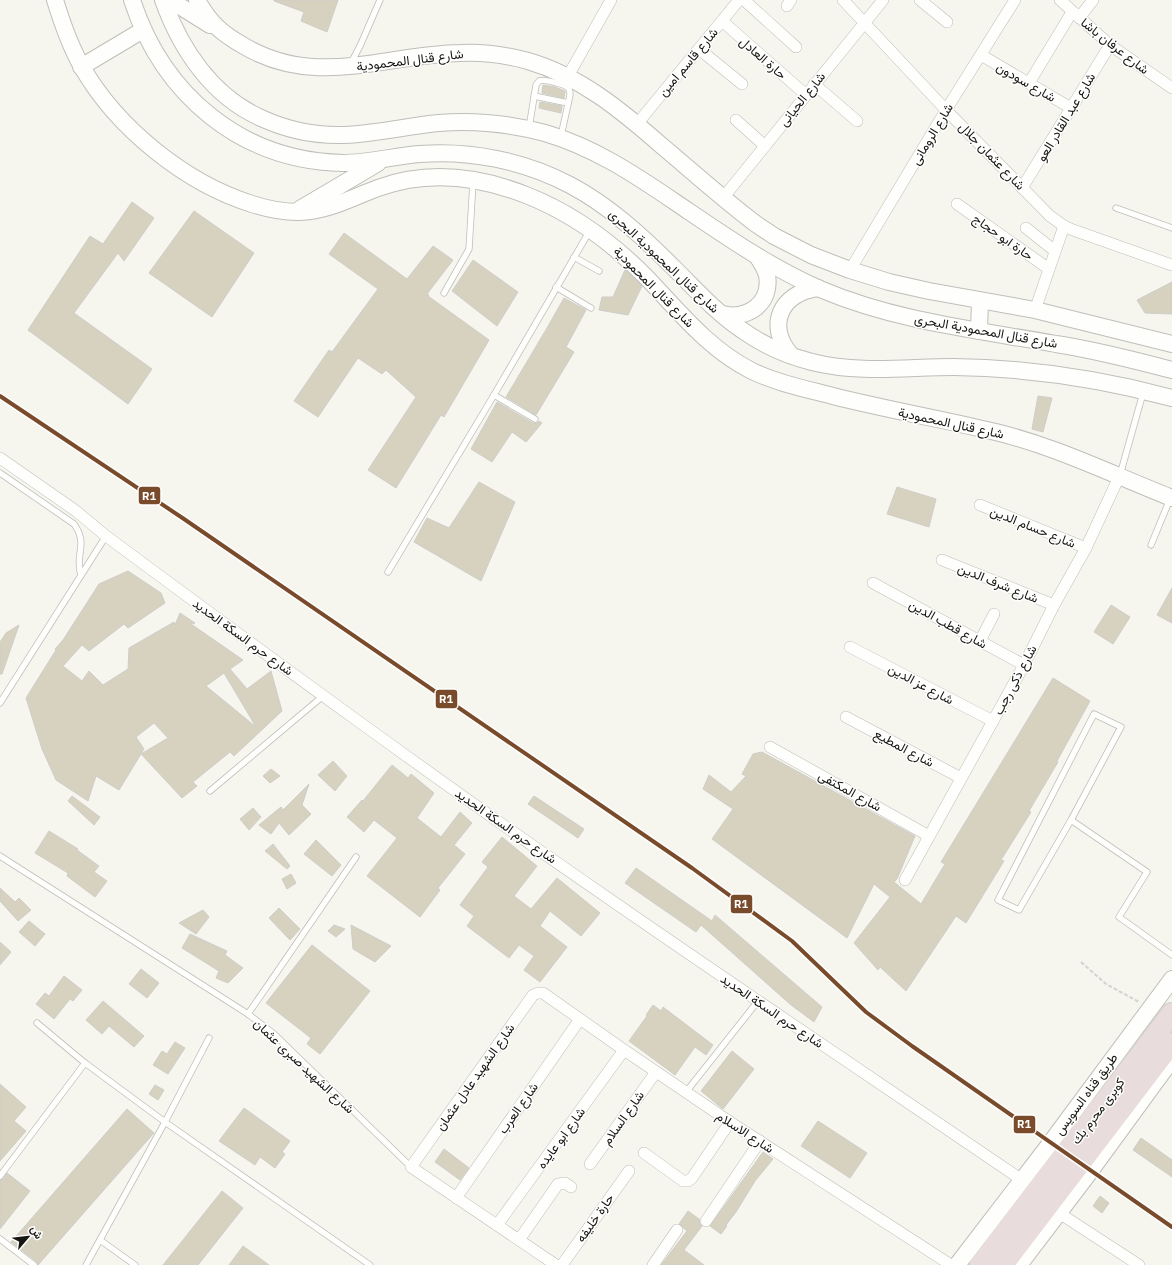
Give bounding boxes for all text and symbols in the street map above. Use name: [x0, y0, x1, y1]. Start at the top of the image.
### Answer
street label: شارع عرفان باشا: [1077, 14, 1153, 79]
street label: شارع قاسم امين: [654, 24, 722, 101]
street label: حارة العادل: [736, 33, 790, 83]
street label: شارع قنال المحمودية: [356, 45, 465, 76]
street label: شارع سودون: [993, 58, 1059, 107]
street label: شارع الحيانى: [775, 68, 830, 130]
street label: شارع عبد القادر العو: [1033, 69, 1100, 165]
street label: شارع الرومانى: [907, 100, 958, 168]
street label: شارع عثمان جلال: [955, 118, 1029, 194]
street label: شارع قنال المحمودية البحرى: [606, 206, 722, 316]
street label: حارة ابو حجاج: [969, 210, 1037, 265]
street label: شارع قنال المحمودية: [610, 243, 698, 331]
street label: شارع قنال المحمودية البحرى: [913, 310, 1059, 353]
street label: شارع قنال المحمودية: [896, 403, 1005, 443]
line badge: R1: [138, 486, 161, 505]
text: R1: [142, 489, 156, 503]
street label: شارع حسام الدين: [987, 502, 1078, 553]
street label: شارع شرف الدين: [955, 559, 1041, 608]
street label: شارع حرم السكة الحديد: [189, 595, 297, 680]
street label: شارع قطب الدين: [906, 596, 990, 653]
street label: شارع ذكى رجب: [989, 642, 1041, 718]
street label: شارع عز الدين: [885, 660, 957, 709]
line badge: R1: [435, 689, 458, 709]
text: R1: [439, 692, 453, 706]
street label: شارع المطيع: [871, 725, 937, 772]
street label: شارع المكتفى: [815, 767, 885, 816]
street label: شارع حرم السكة الحديد: [451, 785, 560, 868]
line badge: R1: [730, 894, 753, 914]
text: R1: [734, 897, 748, 911]
street label: شارع حرم السكة الحديد: [717, 970, 827, 1053]
street label: شارع الشهيد صبرى عثمان: [249, 1015, 358, 1118]
street label: شارع الشهيد عادل عثمان: [432, 1020, 519, 1134]
street label: طريق قناه السويس: [1051, 1050, 1121, 1138]
street label: كوبرى محرم بك: [1067, 1074, 1129, 1148]
street label: شارع العرب: [494, 1079, 543, 1138]
street label: شارع السلام: [598, 1088, 649, 1149]
street label: شارع ابو عايده: [533, 1104, 590, 1173]
street label: شارع الاسلام: [712, 1107, 777, 1158]
line badge: R1: [1013, 1115, 1036, 1134]
text: R1: [1017, 1117, 1031, 1131]
street label: حارة خليفه: [572, 1190, 618, 1246]
north arrow: [8, 1217, 48, 1257]
text: ش: [28, 1223, 46, 1241]

